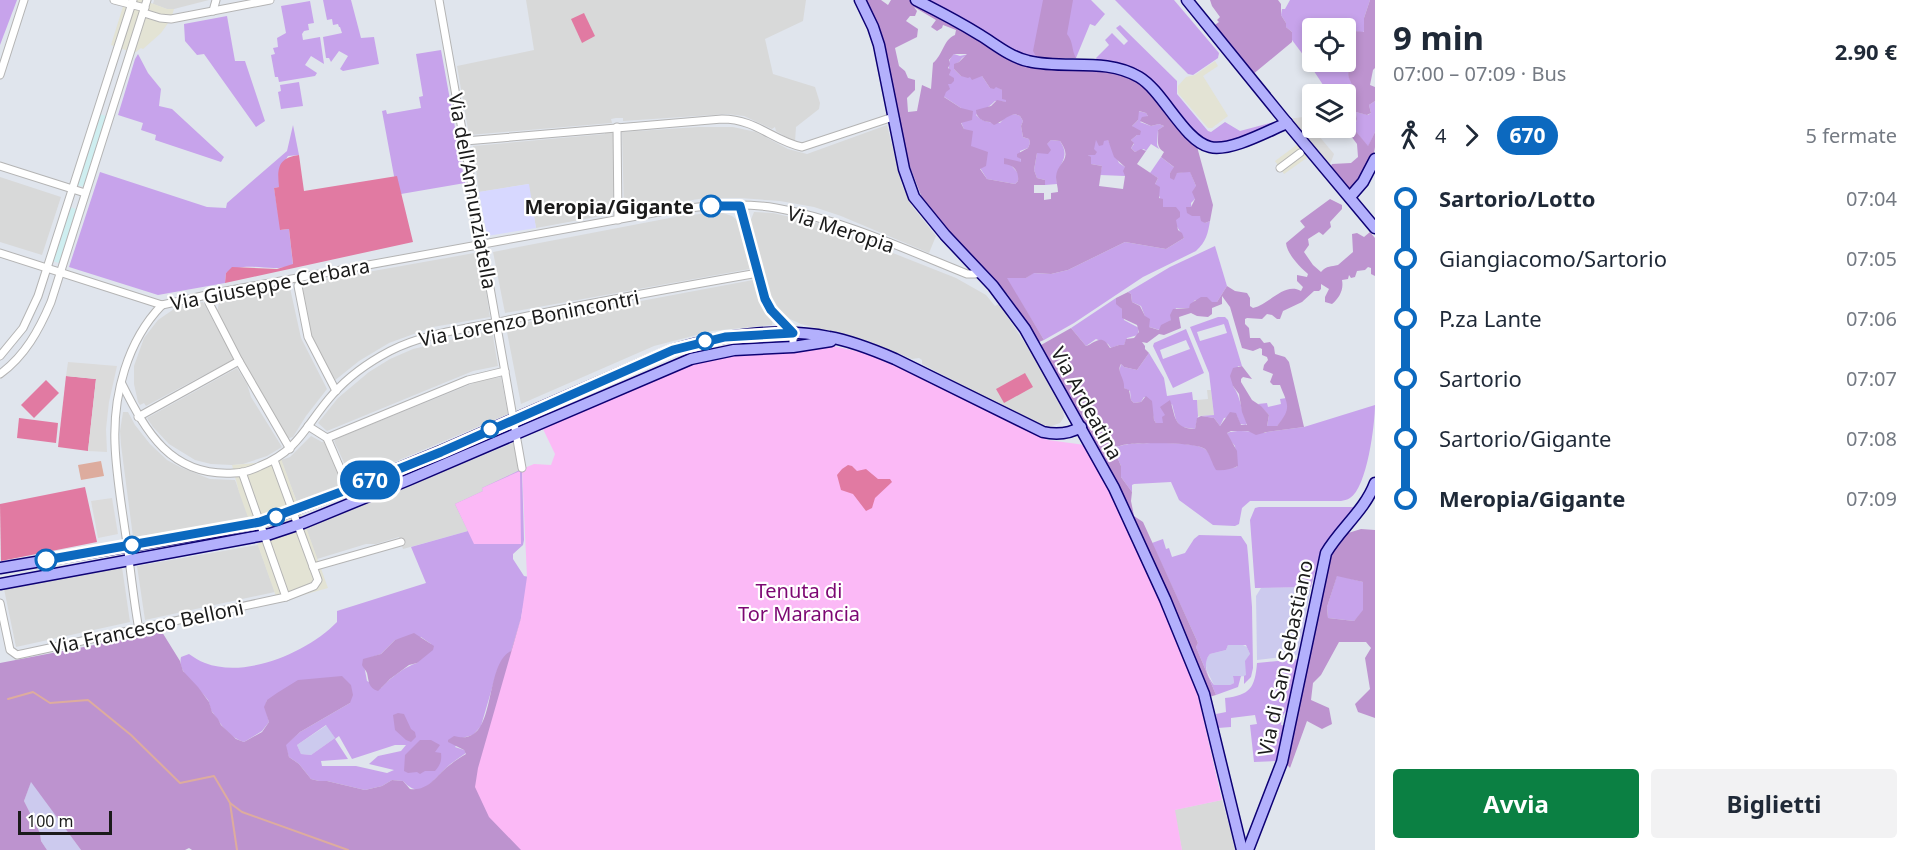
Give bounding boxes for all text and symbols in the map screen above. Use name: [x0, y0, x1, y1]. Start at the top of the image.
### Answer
text: 9 min: [1393, 15, 1484, 60]
map controls: [1302, 18, 1356, 138]
button: locate: [1302, 18, 1356, 72]
text: 2.90 €: [1835, 36, 1897, 66]
text: 07:00 – 07:09 · Bus: [1393, 60, 1566, 87]
button: layers: [1302, 84, 1356, 138]
street label: Via dell'Annunziatella: [442, 91, 504, 291]
icon: walk: [1393, 119, 1426, 152]
icon: forward: [1455, 119, 1488, 152]
text: 670: [1509, 121, 1546, 149]
text: 4: [1435, 122, 1446, 149]
text: 5 fermate: [1806, 122, 1897, 149]
text: Sartorio/Lotto: [1439, 183, 1596, 213]
text: 07:04: [1846, 185, 1897, 212]
place label: Meropia/Gigante: [525, 193, 694, 220]
marker: Meropia/Gigante: [700, 195, 722, 217]
street label: Via Meropia: [784, 199, 898, 259]
text: Giangiacomo/Sartorio: [1439, 243, 1667, 273]
text: 07:05: [1846, 245, 1897, 272]
street label: Via Giuseppe Cerbara: [168, 251, 372, 317]
street label: Via Lorenzo Bonincontri: [416, 283, 642, 353]
text: P.za Lante: [1439, 303, 1542, 333]
text: 07:06: [1846, 305, 1897, 332]
unlabelled marker: [696, 332, 714, 350]
street label: Via Ardeatina: [1045, 342, 1129, 464]
text: Sartorio: [1439, 363, 1522, 393]
text: 07:07: [1846, 365, 1897, 392]
unlabelled marker: [481, 420, 499, 438]
text: Sartorio/Gigante: [1439, 423, 1612, 453]
text: 07:08: [1846, 425, 1897, 452]
line badge: 670: [336, 460, 404, 500]
text: 670: [352, 466, 388, 494]
text: Meropia/Gigante: [1439, 483, 1625, 513]
text: 07:09: [1846, 485, 1897, 512]
unlabelled marker: [267, 508, 285, 526]
unlabelled marker: [123, 536, 141, 554]
unlabelled marker: [35, 549, 57, 571]
street label: Via di San Sebastiano: [1251, 558, 1319, 758]
park label: Tenuta di Tor Marancia: [738, 577, 860, 627]
street label: Via Francesco Belloni: [48, 593, 246, 661]
button: Avvia: [1393, 769, 1639, 838]
button: Biglietti: [1651, 769, 1897, 838]
scale bar: [18, 808, 112, 836]
text: 100 m: [27, 810, 74, 832]

